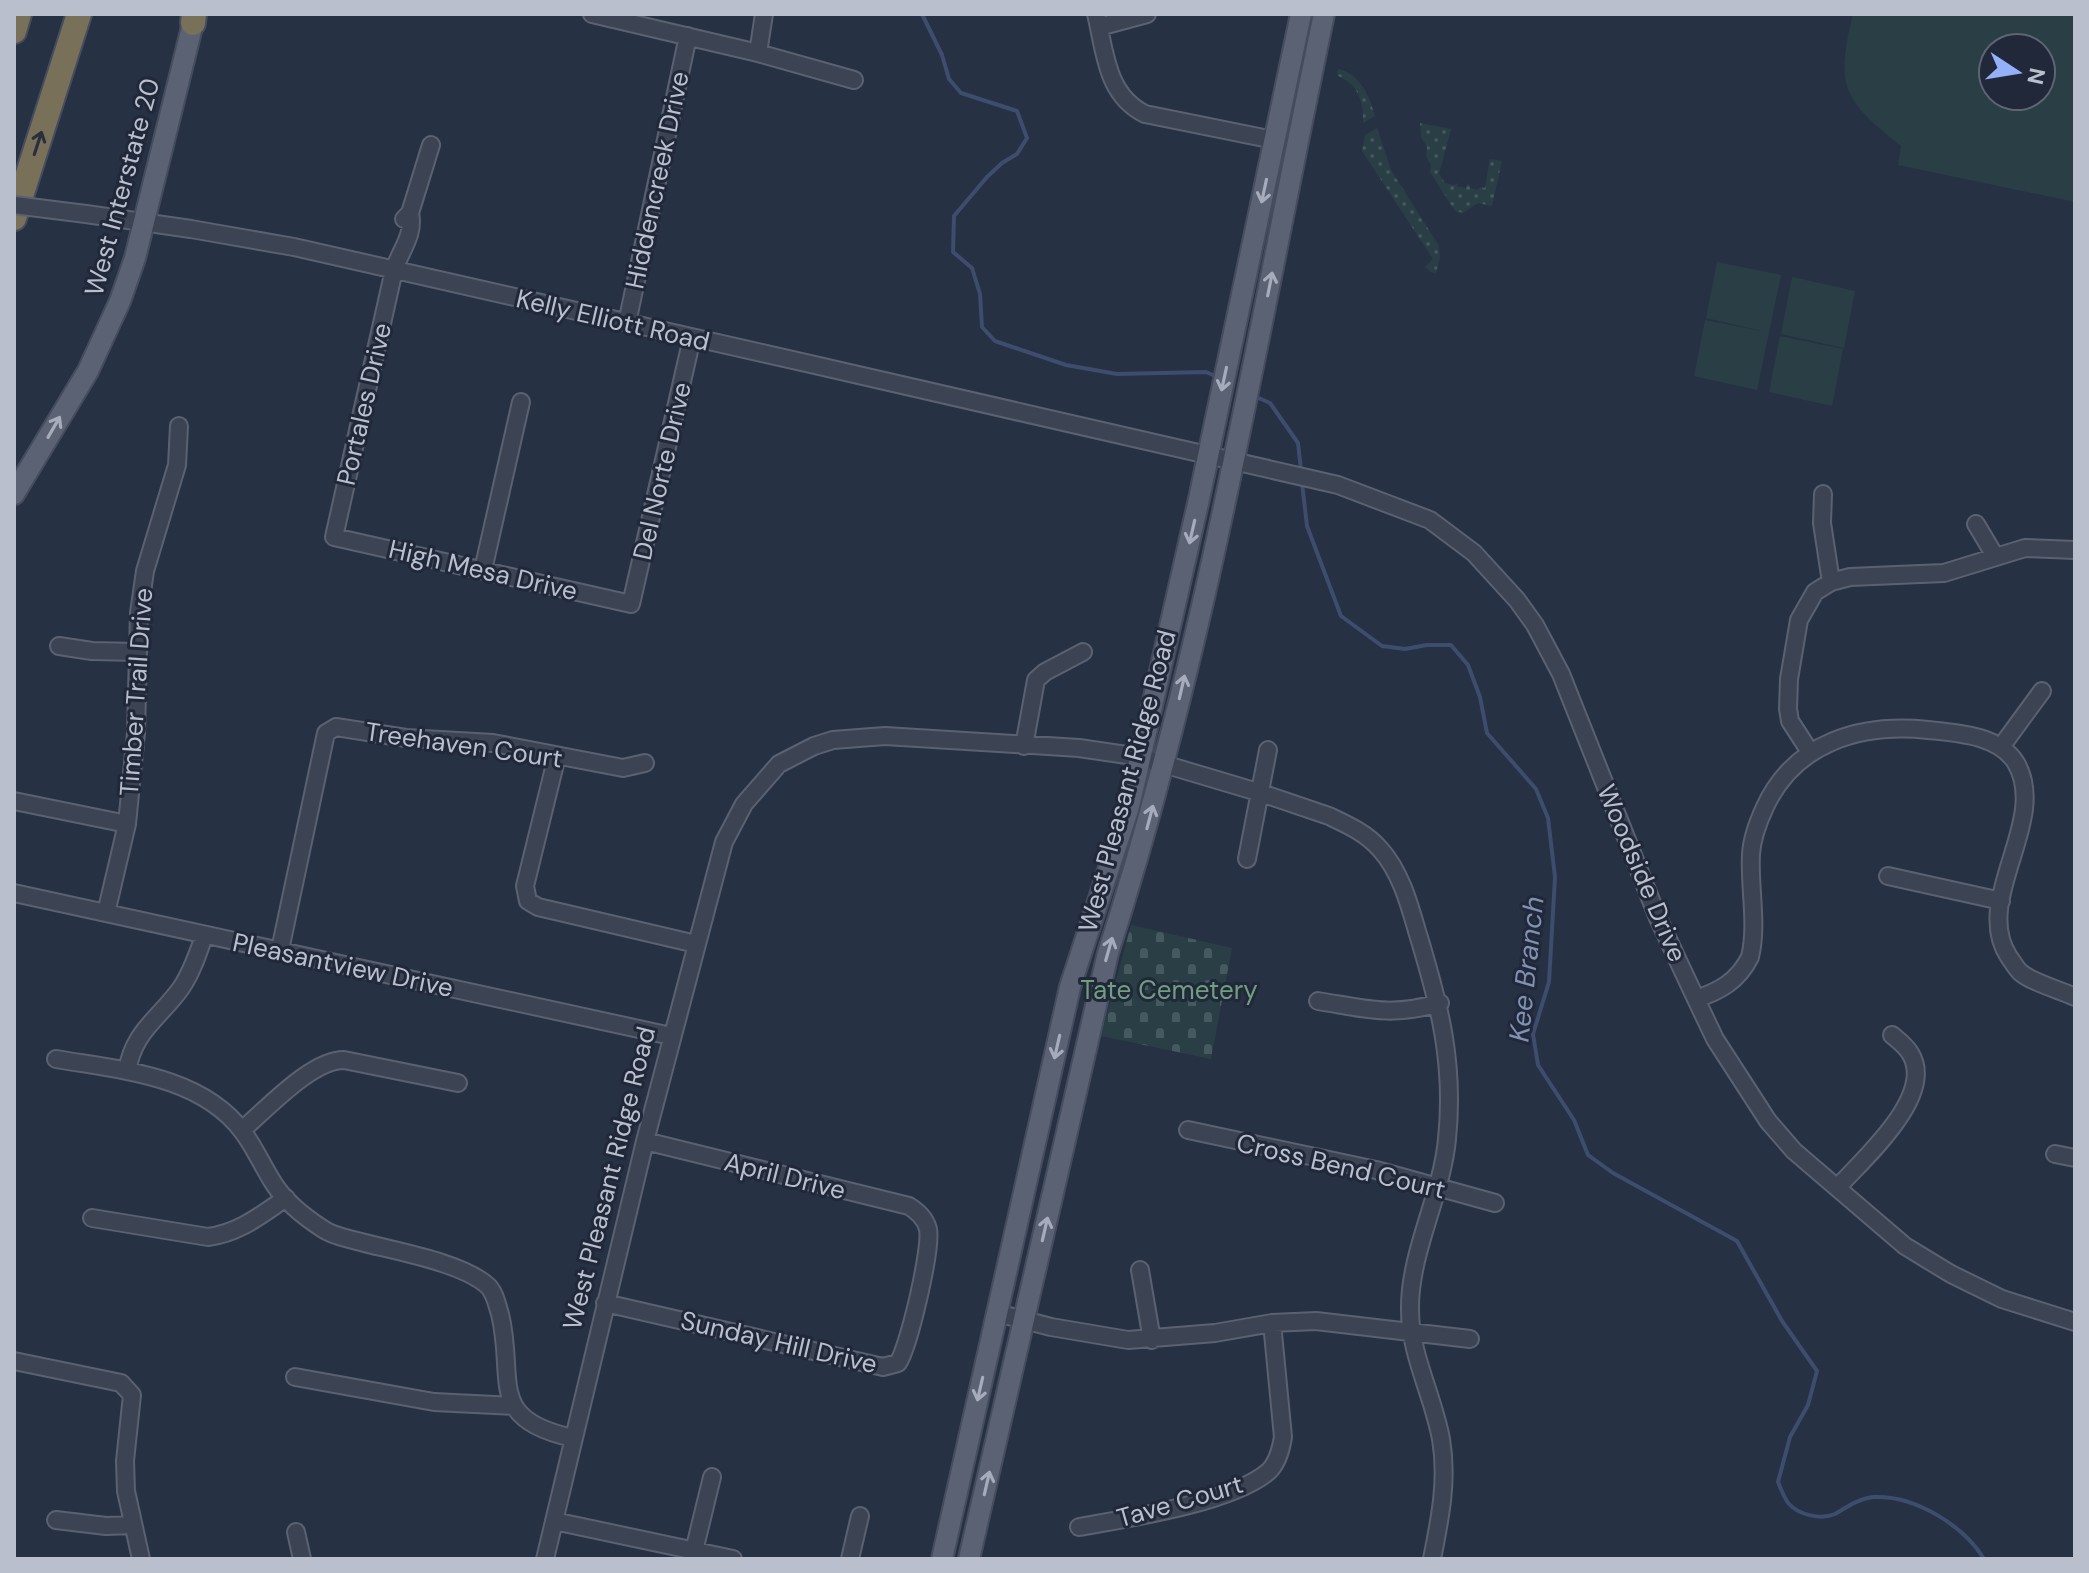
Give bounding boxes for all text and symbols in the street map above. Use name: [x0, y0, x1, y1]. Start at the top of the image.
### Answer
north arrow: [1977, 32, 2057, 112]
text: N: [2020, 65, 2052, 87]
street label: Hiddencreek Drive: [617, 68, 697, 292]
street label: West Interstate 20: [77, 74, 167, 300]
one-way arrow: [31, 131, 46, 156]
one-way arrow: [1256, 177, 1271, 203]
one-way arrow: [1263, 272, 1278, 297]
street label: Kelly Elliott Road: [513, 281, 713, 359]
street label: Portales Drive: [329, 319, 399, 489]
one-way arrow: [1216, 365, 1231, 391]
street label: Del Norte Drive: [625, 379, 699, 563]
one-way arrow: [46, 416, 62, 439]
one-way arrow: [1184, 518, 1199, 544]
street label: High Mesa Drive: [385, 532, 581, 608]
street label: Timber Trail Drive: [112, 587, 160, 797]
street label: West Pleasant Ridge Road: [1070, 626, 1184, 936]
one-way arrow: [1175, 675, 1190, 700]
street label: Treehaven Court: [363, 714, 565, 776]
street label: Woodside Drive: [1589, 779, 1695, 967]
one-way arrow: [1143, 805, 1158, 831]
water label: Kee Branch: [1500, 894, 1553, 1044]
street label: Pleasantview Drive: [230, 925, 456, 1005]
one-way arrow: [1103, 937, 1118, 962]
park label: Tate Cemetery: [1080, 973, 1258, 1007]
street label: West Pleasant Ridge Road: [555, 1023, 663, 1333]
one-way arrow: [1049, 1034, 1064, 1060]
street label: Cross Bend Court: [1233, 1125, 1449, 1207]
street label: April Drive: [721, 1145, 849, 1207]
one-way arrow: [1038, 1217, 1053, 1243]
street label: Sunday Hill Drive: [678, 1303, 880, 1381]
one-way arrow: [972, 1375, 987, 1401]
street label: Tave Court: [1113, 1467, 1247, 1535]
one-way arrow: [980, 1471, 995, 1496]

